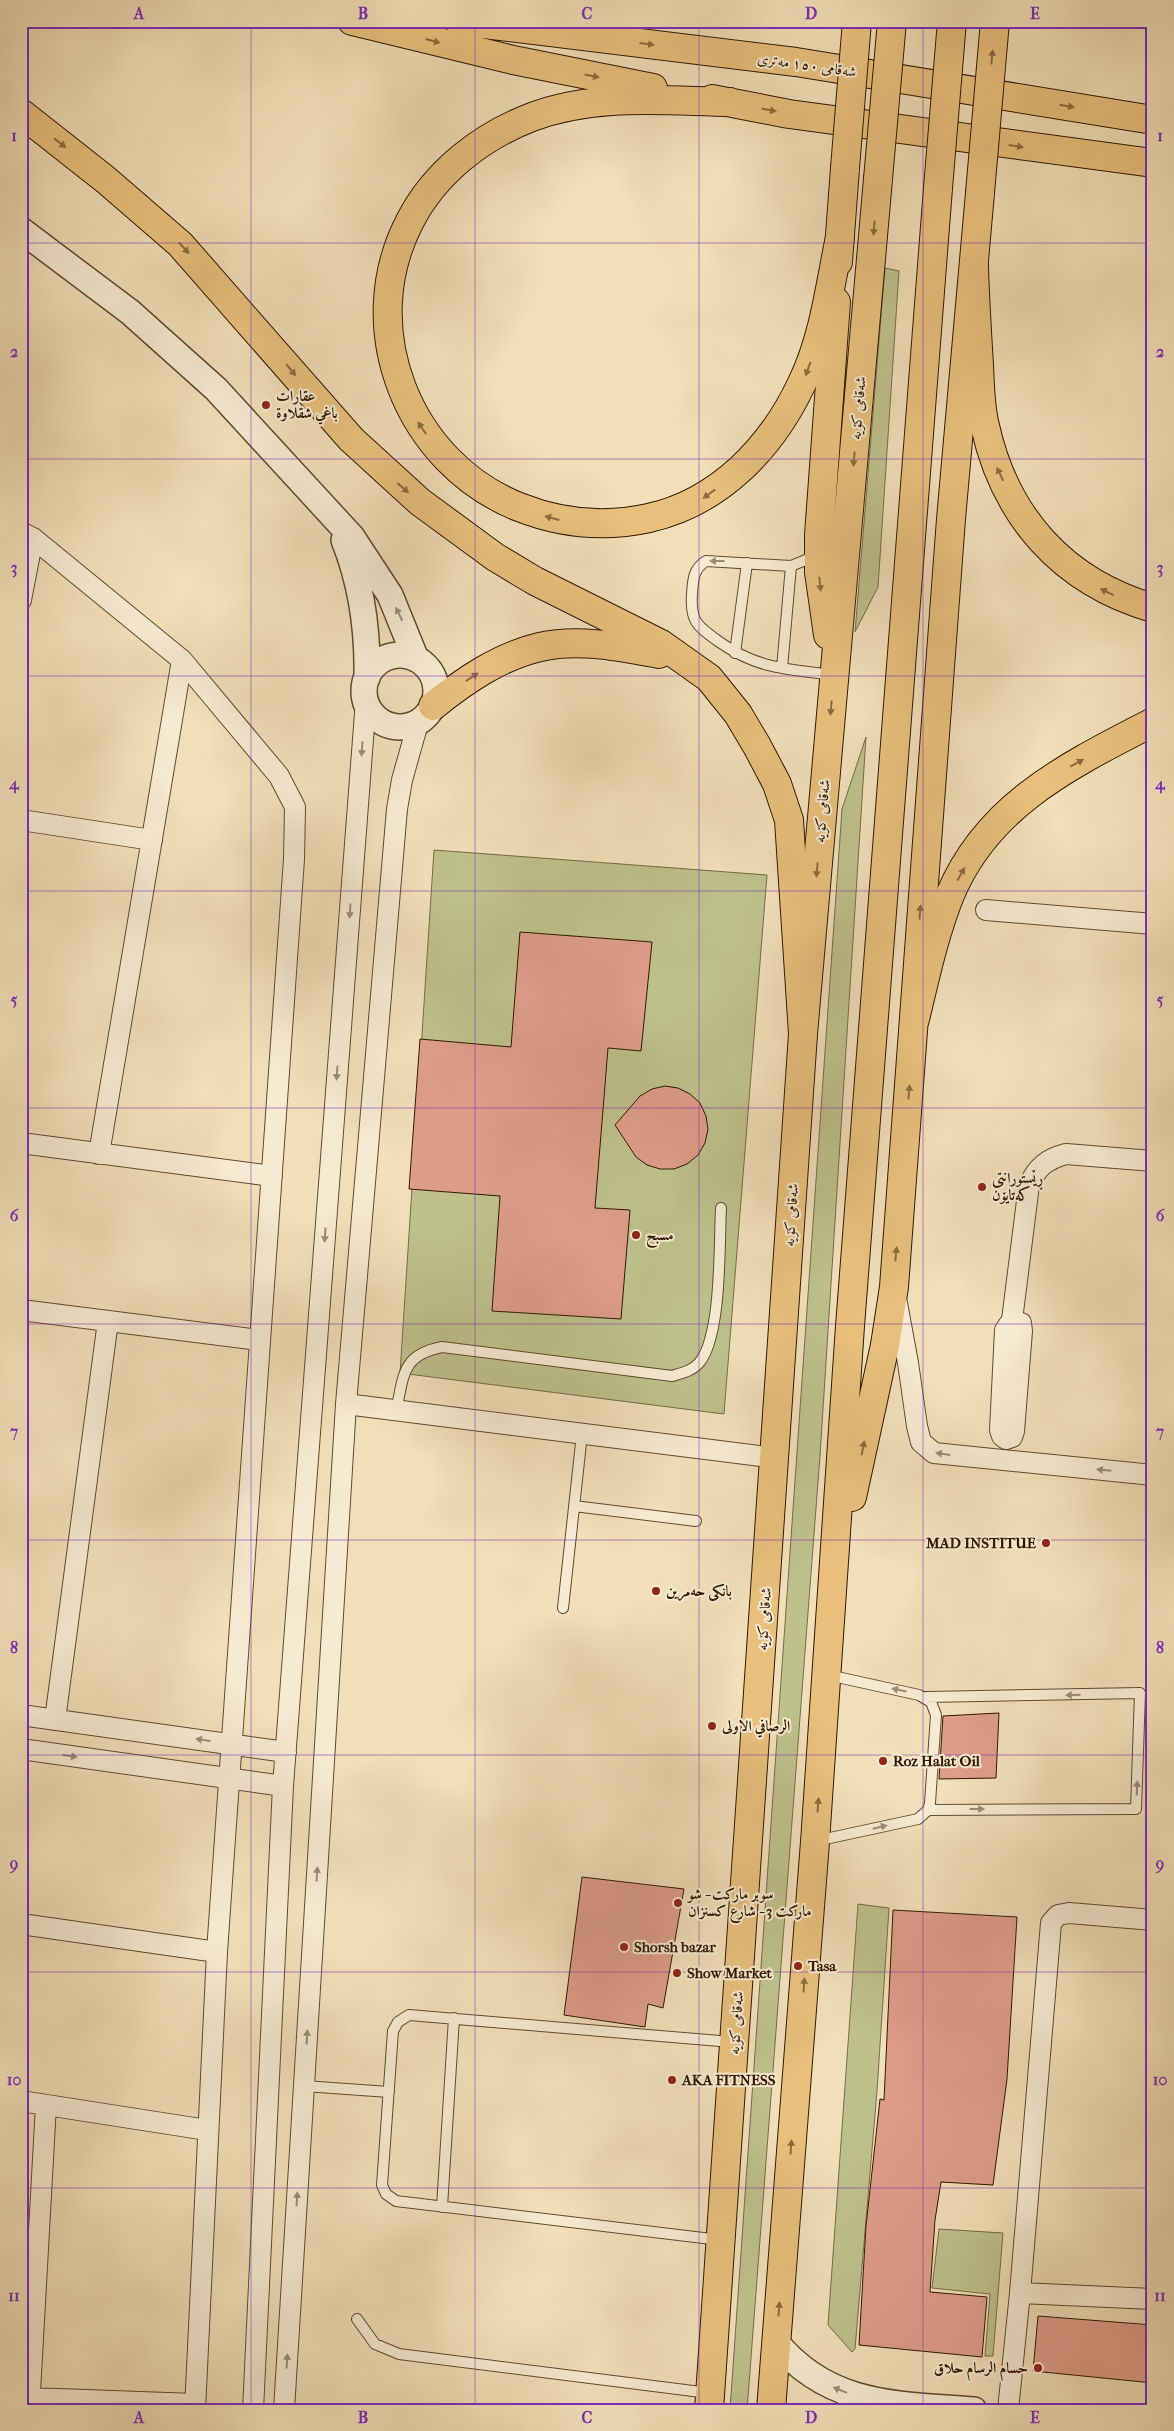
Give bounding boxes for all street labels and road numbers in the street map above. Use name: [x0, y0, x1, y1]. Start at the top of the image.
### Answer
street label: شەقامی ١٥٠ مەتری: [756, 49, 858, 81]
street label: شەقامی کۆیە: [846, 376, 870, 440]
street label: شەقامی کۆیە: [810, 779, 834, 843]
street label: شەقامی کۆیە: [780, 1183, 802, 1247]
street label: شەقامی کۆیە: [753, 1587, 775, 1651]
street label: شەقامی کۆیە: [725, 1991, 747, 2055]

